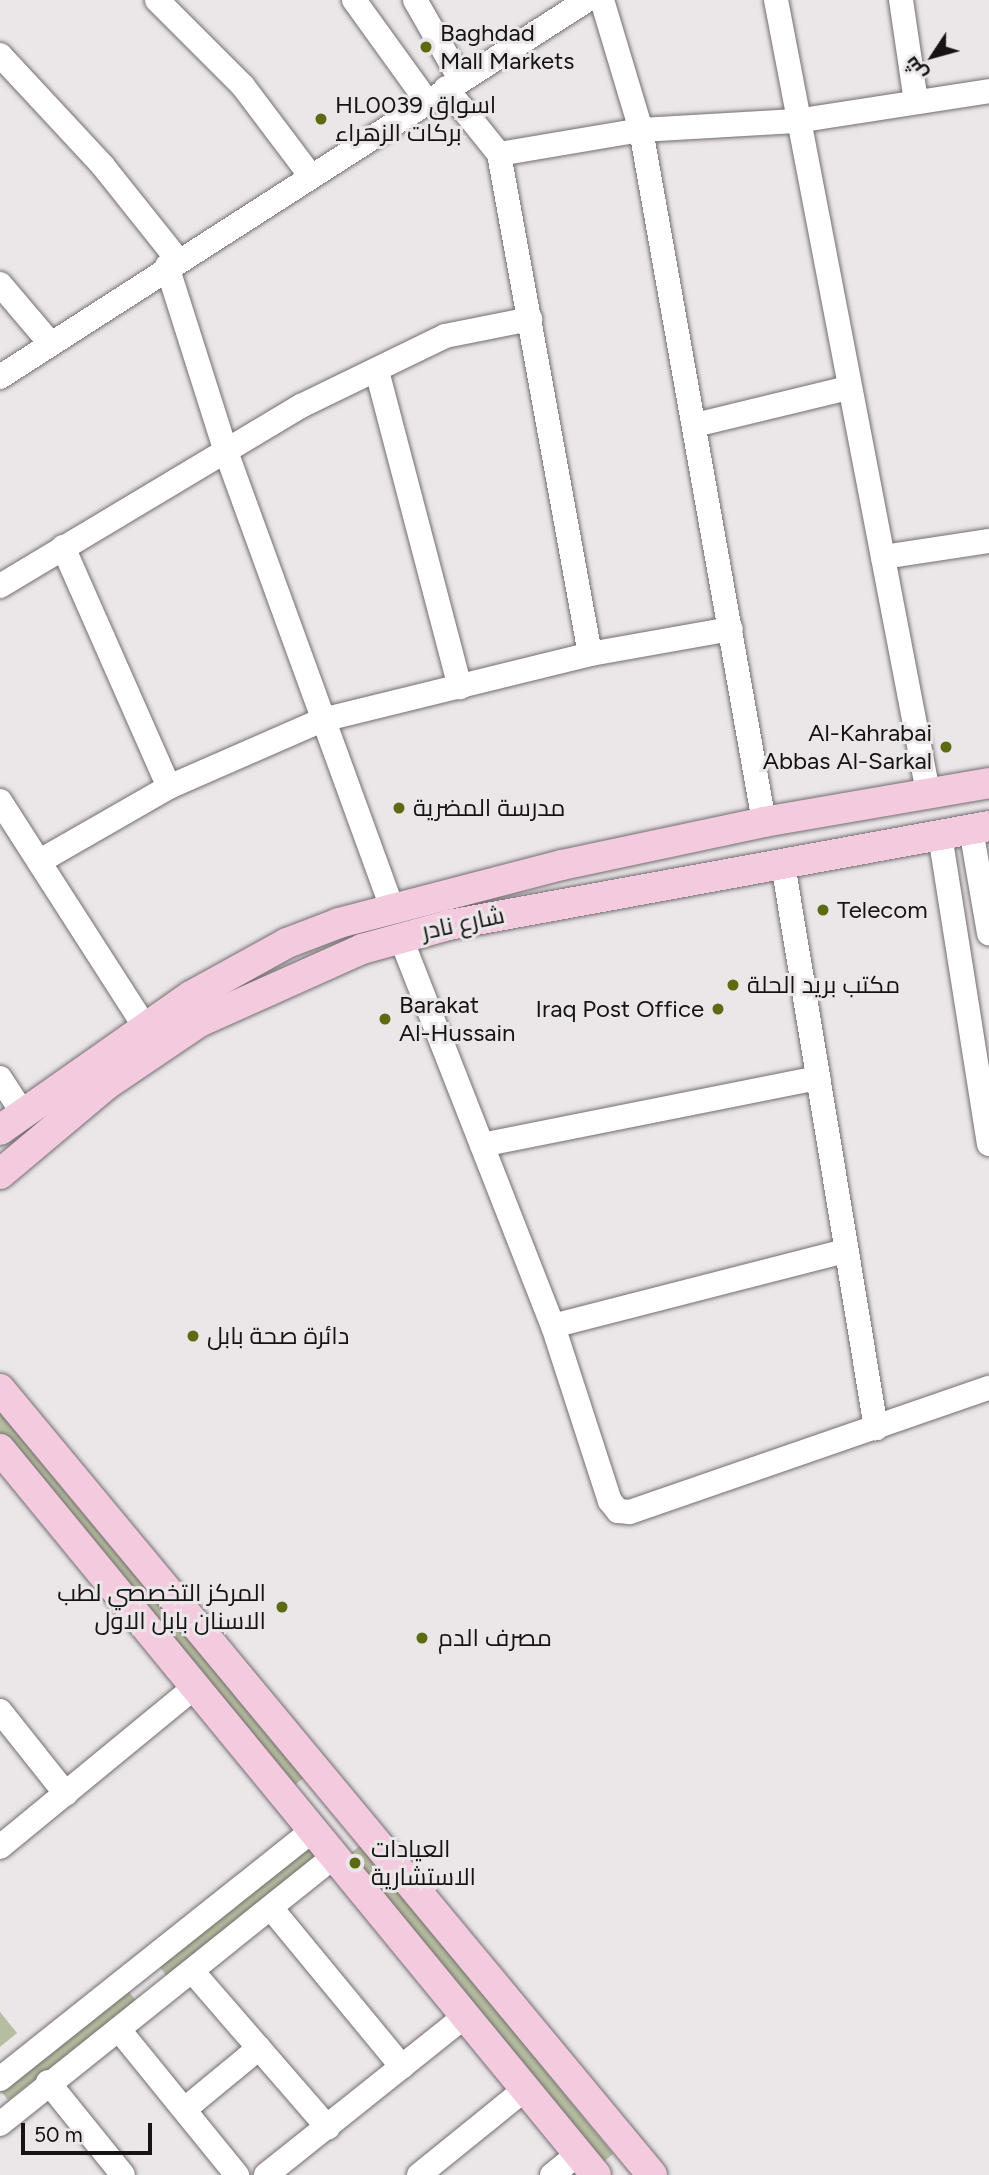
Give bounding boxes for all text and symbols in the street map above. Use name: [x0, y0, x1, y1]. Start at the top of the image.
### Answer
place label: Baghdad Mall Markets: [440, 19, 574, 75]
north arrow: [898, 21, 968, 91]
marker: Baghdad Mall Markets: [418, 39, 434, 55]
text: ش: [899, 52, 932, 85]
place label: HL0039 اسواق بركات الزهراء: [335, 91, 496, 147]
marker: HL0039 اسواق بركات الزهراء: [313, 111, 329, 127]
place label: Al-Kahrabai Abbas Al-Sarkal: [763, 719, 932, 775]
marker: Al-Kahrabai Abbas Al-Sarkal: [938, 739, 954, 755]
place label: مدرسة المضرية: [413, 794, 566, 822]
marker: مدرسة المضرية: [391, 800, 407, 816]
place label: Telecom: [837, 896, 928, 924]
street label: شارع نادر: [419, 900, 507, 946]
marker: Telecom: [815, 902, 831, 918]
place label: مكتب بريد الحلة: [747, 971, 900, 999]
marker: مكتب بريد الحلة: [725, 977, 741, 993]
place label: Barakat Al-Hussain: [399, 991, 516, 1047]
place label: Iraq Post Office: [536, 995, 704, 1023]
marker: Iraq Post Office: [710, 1001, 726, 1017]
marker: Barakat Al-Hussain: [377, 1011, 393, 1027]
place label: دائرة صحة بابل: [207, 1322, 349, 1350]
marker: دائرة صحة بابل: [185, 1328, 201, 1344]
place label: المركز التخصصي لطب الاسنان بابل الاول: [57, 1579, 266, 1635]
marker: المركز التخصصي لطب الاسنان بابل الاول: [272, 1597, 292, 1617]
place label: مصرف الدم: [438, 1624, 552, 1652]
marker: مصرف الدم: [412, 1628, 432, 1648]
place label: العيادات الاستشارية: [371, 1835, 476, 1891]
marker: العيادات الاستشارية: [345, 1853, 365, 1873]
scale bar: [24, 2108, 156, 2152]
text: 50 m: [34, 2122, 83, 2147]

